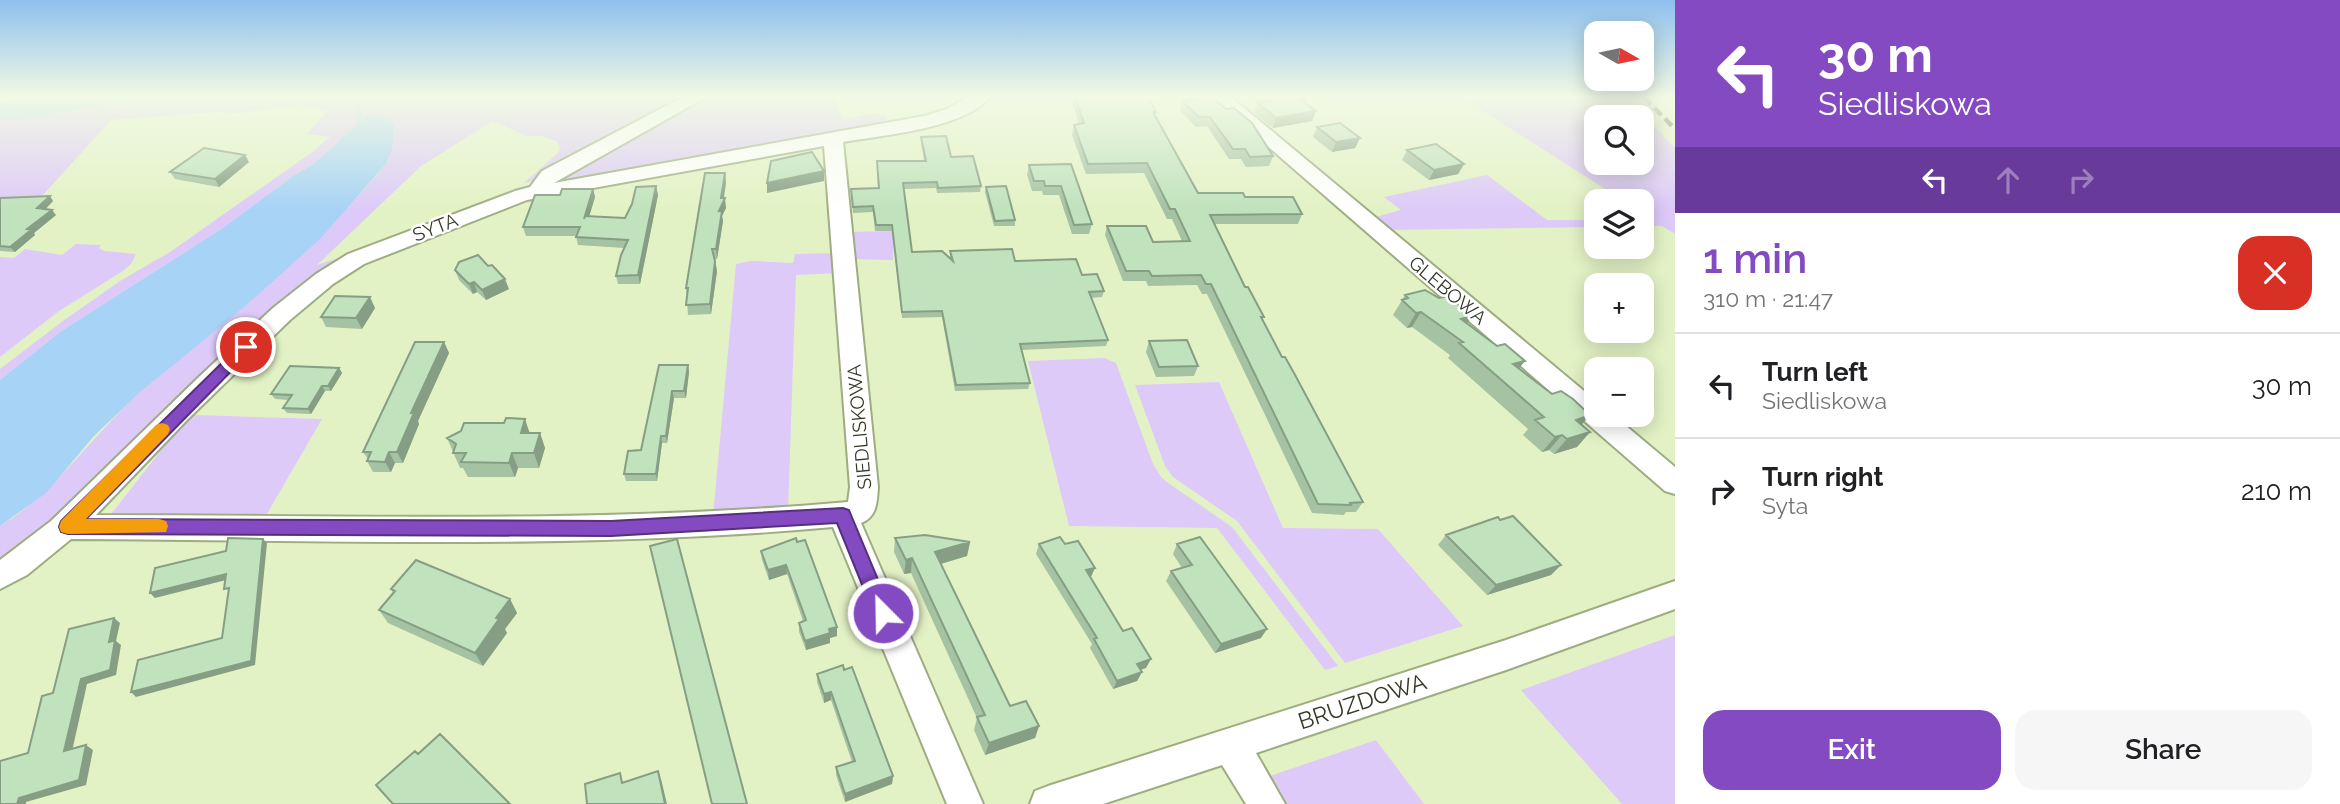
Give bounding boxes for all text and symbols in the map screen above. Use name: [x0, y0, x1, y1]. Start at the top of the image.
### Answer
north arrow: [1584, 21, 1654, 91]
map controls: [1584, 21, 1654, 427]
text: 30 m: [1818, 26, 1933, 83]
icon: left: [1703, 28, 1794, 119]
text: Siedliskowa: [1818, 85, 1992, 122]
button: search: [1584, 105, 1654, 175]
icon: left: [1916, 161, 1954, 199]
icon: ahead: [1989, 161, 2027, 199]
icon: right: [2062, 161, 2100, 199]
button: layers: [1584, 189, 1654, 259]
street label: SYTA: [409, 208, 461, 246]
text: 1 min: [1703, 234, 1807, 283]
button: close: [2238, 236, 2312, 310]
street label: GLEBOWA: [1405, 251, 1491, 329]
button: +: [1584, 273, 1654, 343]
text: 310 m · 21:47: [1703, 285, 1833, 312]
pin: [216, 317, 276, 377]
icon: arrive: [227, 328, 265, 366]
button: −: [1584, 357, 1654, 427]
text: Turn left: [1762, 357, 1868, 387]
street label: SIEDLISKOWA: [843, 363, 875, 490]
icon: left: [1703, 367, 1741, 405]
text: 30 m: [2252, 371, 2312, 401]
text: Siedliskowa: [1762, 387, 1887, 414]
text: Turn right: [1762, 462, 1883, 492]
icon: right: [1703, 472, 1741, 510]
text: 210 m: [2241, 476, 2312, 506]
text: Syta: [1762, 492, 1808, 519]
position arrow: [846, 576, 920, 650]
street label: BRUZDOWA: [1294, 667, 1430, 734]
button: Exit: [1703, 710, 2001, 790]
button: Share: [2015, 710, 2312, 790]

